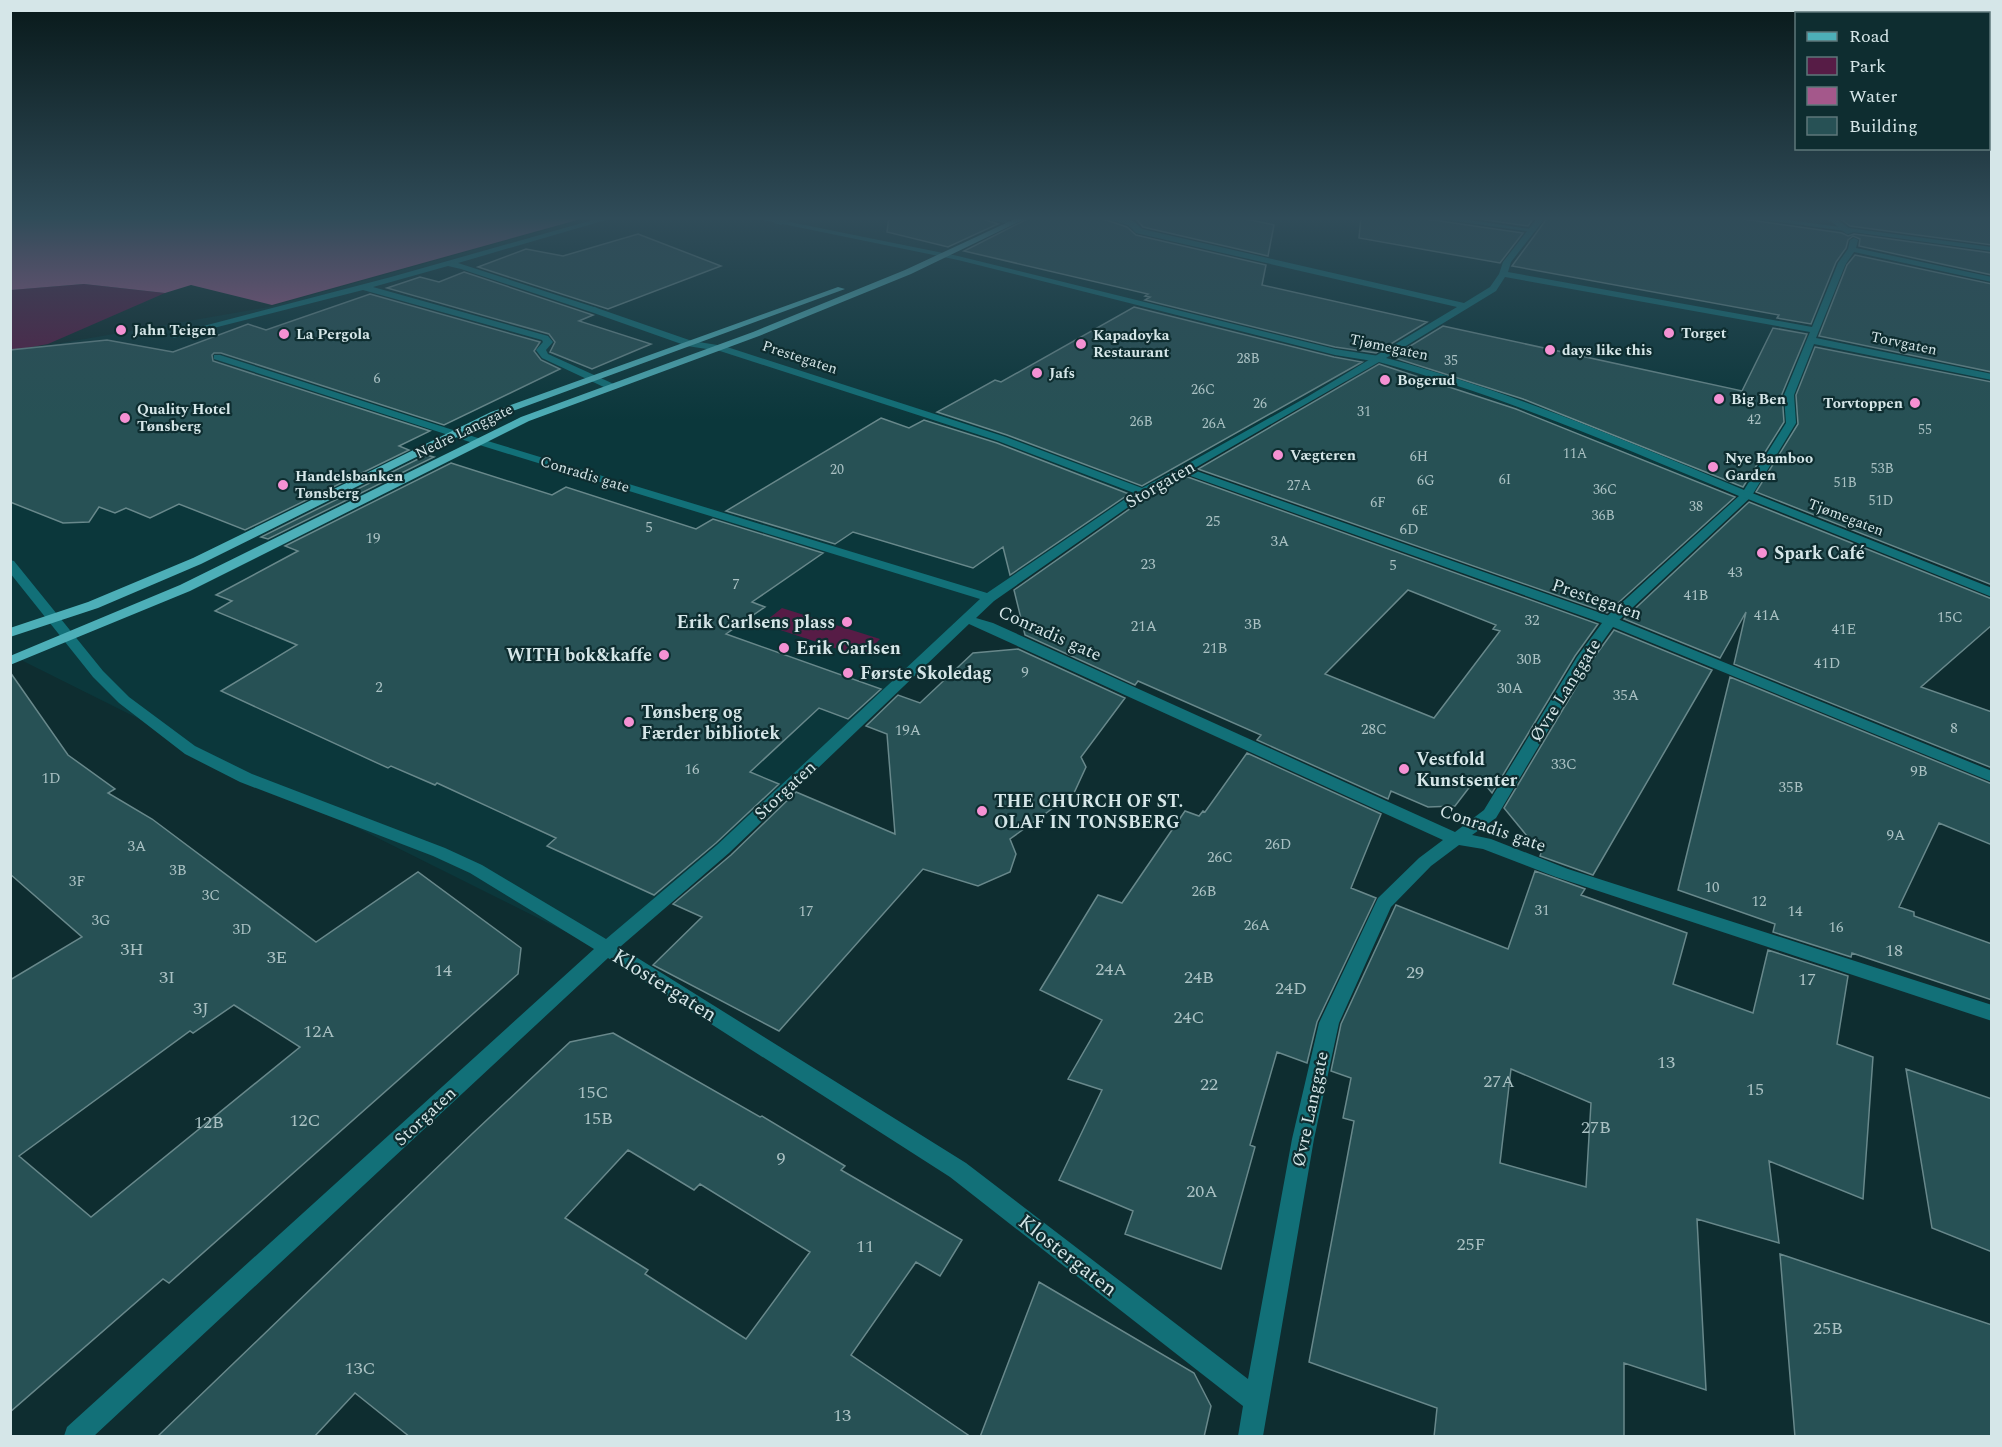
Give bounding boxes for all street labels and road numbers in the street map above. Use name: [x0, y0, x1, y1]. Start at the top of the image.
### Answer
street label: Torvgaten: [1869, 325, 1939, 362]
street label: Tjømegaten: [1347, 328, 1431, 367]
street label: Prestegaten: [759, 334, 841, 381]
street label: Nedre Langgate: [412, 398, 517, 465]
street label: Conradis gate: [537, 450, 632, 499]
street label: Storgaten: [1120, 453, 1200, 515]
street label: Tjømegaten: [1804, 492, 1887, 543]
street label: Prestegaten: [1548, 571, 1646, 628]
street label: Conradis gate: [994, 599, 1106, 668]
street label: Øvre Langgate: [1523, 633, 1608, 747]
street label: Storgaten: [748, 754, 823, 826]
street label: Conradis gate: [1436, 798, 1550, 859]
street label: Klostergaten: [606, 941, 723, 1031]
street label: Øvre Langgate: [1285, 1049, 1336, 1169]
street label: Storgaten: [388, 1080, 463, 1152]
street label: Klostergaten: [1011, 1207, 1124, 1305]

